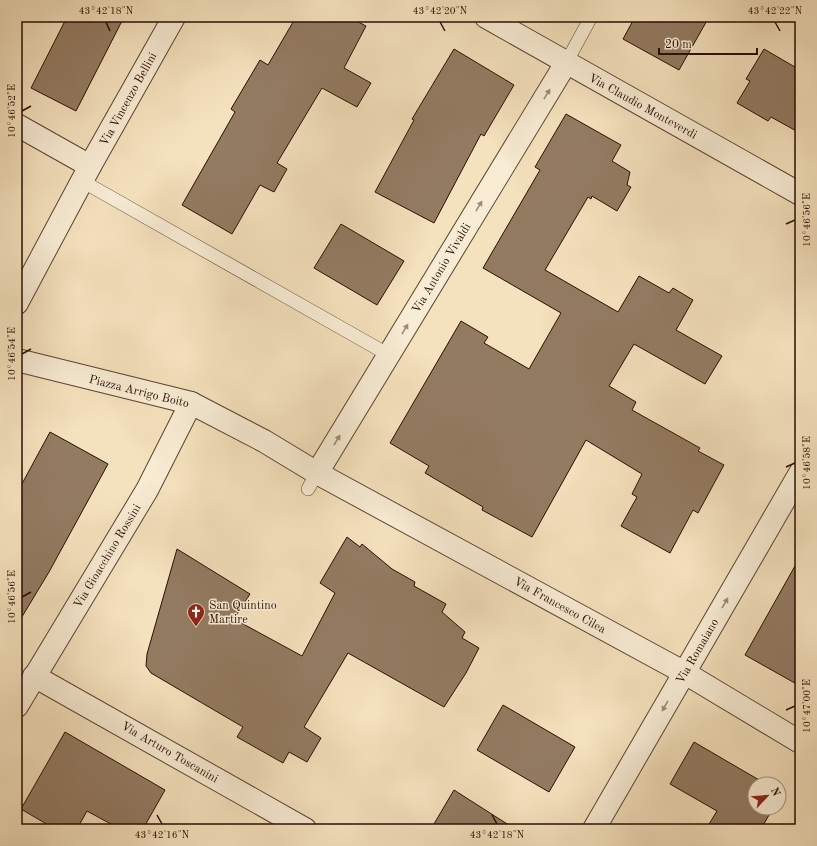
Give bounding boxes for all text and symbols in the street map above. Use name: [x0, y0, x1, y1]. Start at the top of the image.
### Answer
text: 43°42'18"N: [79, 6, 134, 16]
text: 43°42'20"N: [413, 6, 468, 16]
text: 43°42'22"N: [748, 6, 803, 16]
scale bar: [659, 30, 757, 56]
text: 20 m: [665, 39, 692, 51]
street label: Via Vincenzo Bellini: [98, 51, 160, 148]
street label: Via Claudio Monteverdi: [586, 72, 699, 142]
text: 10°46'52"E: [7, 84, 17, 138]
one-way arrow: [543, 88, 550, 100]
text: 10°46'56"E: [802, 193, 812, 247]
one-way arrow: [476, 200, 483, 211]
street label: Via Antonio Vivaldi: [410, 221, 473, 316]
one-way arrow: [401, 323, 408, 335]
text: 10°46'54"E: [7, 327, 17, 381]
street label: Piazza Arrigo Boito: [87, 374, 190, 410]
one-way arrow: [334, 434, 341, 446]
text: 10°46'58"E: [802, 436, 812, 490]
street label: Via Gioacchino Rossini: [72, 502, 144, 611]
text: 10°46'56"E: [7, 570, 17, 624]
street label: Via Francesco Cilea: [511, 576, 608, 636]
one-way arrow: [722, 597, 729, 609]
place label: San Quintino Martire: [209, 600, 277, 626]
church icon: San Quintino Martire: [186, 602, 206, 627]
street label: Via Romaiano: [674, 617, 721, 686]
text: 10°47'00"E: [802, 679, 812, 733]
one-way arrow: [662, 701, 669, 712]
street label: Via Arturo Toscanini: [119, 720, 220, 785]
north arrow: [747, 776, 787, 816]
text: N: [768, 786, 782, 799]
text: 43°42'16"N: [135, 830, 190, 840]
text: 43°42'18"N: [470, 830, 525, 840]

